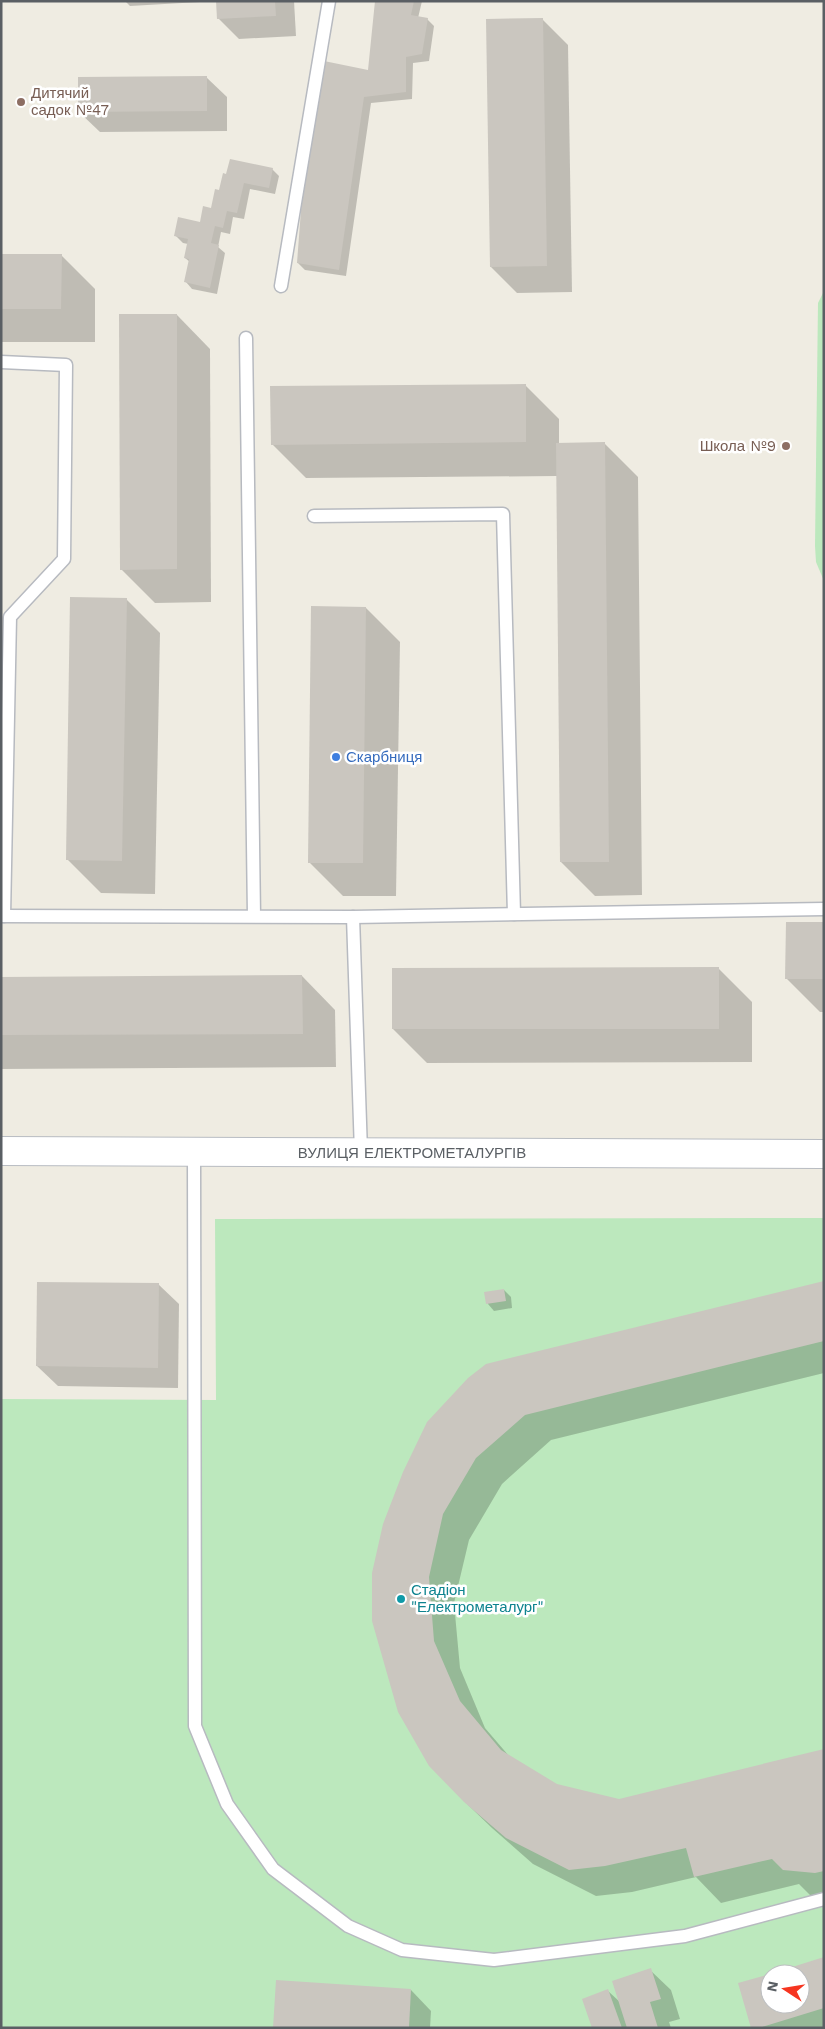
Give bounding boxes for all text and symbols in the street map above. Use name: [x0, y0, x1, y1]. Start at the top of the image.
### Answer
place label: Дитячий садок №47: [31, 84, 109, 119]
marker: Дитячий садок №47: [15, 96, 27, 108]
place label: Школа №9: [700, 437, 776, 455]
marker: Школа №9: [780, 440, 792, 452]
place label: Скарбниця: [346, 748, 422, 766]
marker: Скарбниця: [330, 751, 342, 763]
street label: ВУЛИЦЯ ЕЛЕКТРОМЕТАЛУРГІВ: [298, 1144, 526, 1162]
place label: Стадіон "Електрометалург": [411, 1581, 544, 1616]
marker: Стадіон "Електрометалург": [395, 1593, 407, 1605]
north arrow: [760, 1964, 810, 2014]
text: N: [763, 1980, 781, 1993]

